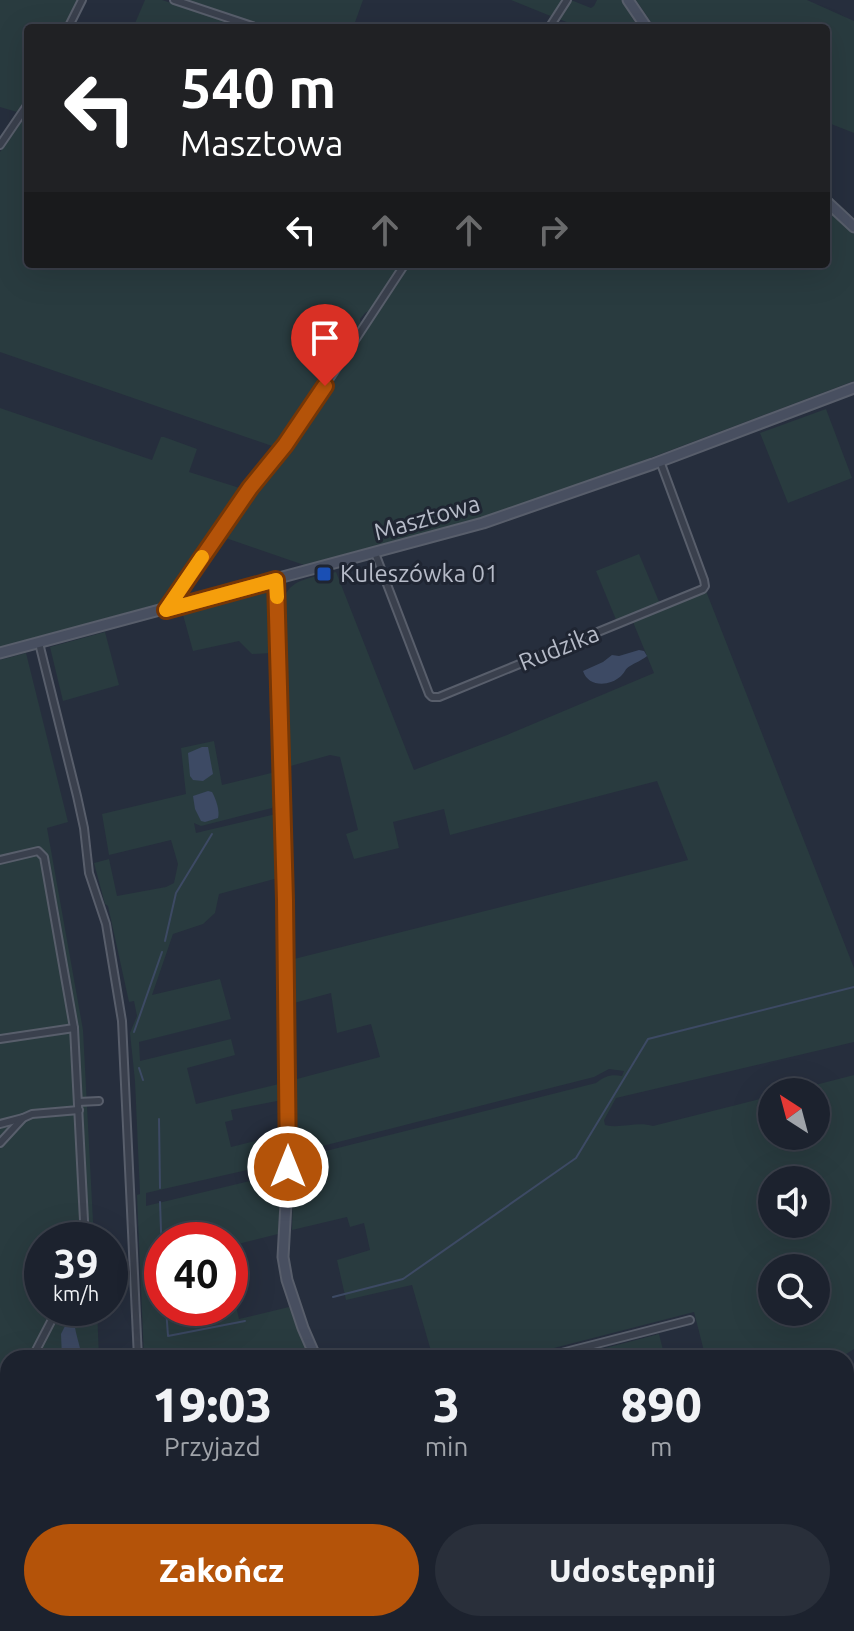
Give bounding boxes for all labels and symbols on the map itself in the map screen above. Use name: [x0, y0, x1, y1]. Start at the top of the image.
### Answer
pin: [291, 304, 359, 386]
street label: Masztowa: [371, 490, 483, 546]
place label: Kuleszówka 01: [340, 560, 499, 587]
marker: Kuleszówka 01: [315, 565, 333, 583]
street label: Rudzika: [515, 619, 603, 676]
north arrow: [758, 1078, 830, 1150]
position arrow: [246, 1125, 330, 1209]
speed limit sign: 40: [144, 1222, 248, 1326]

